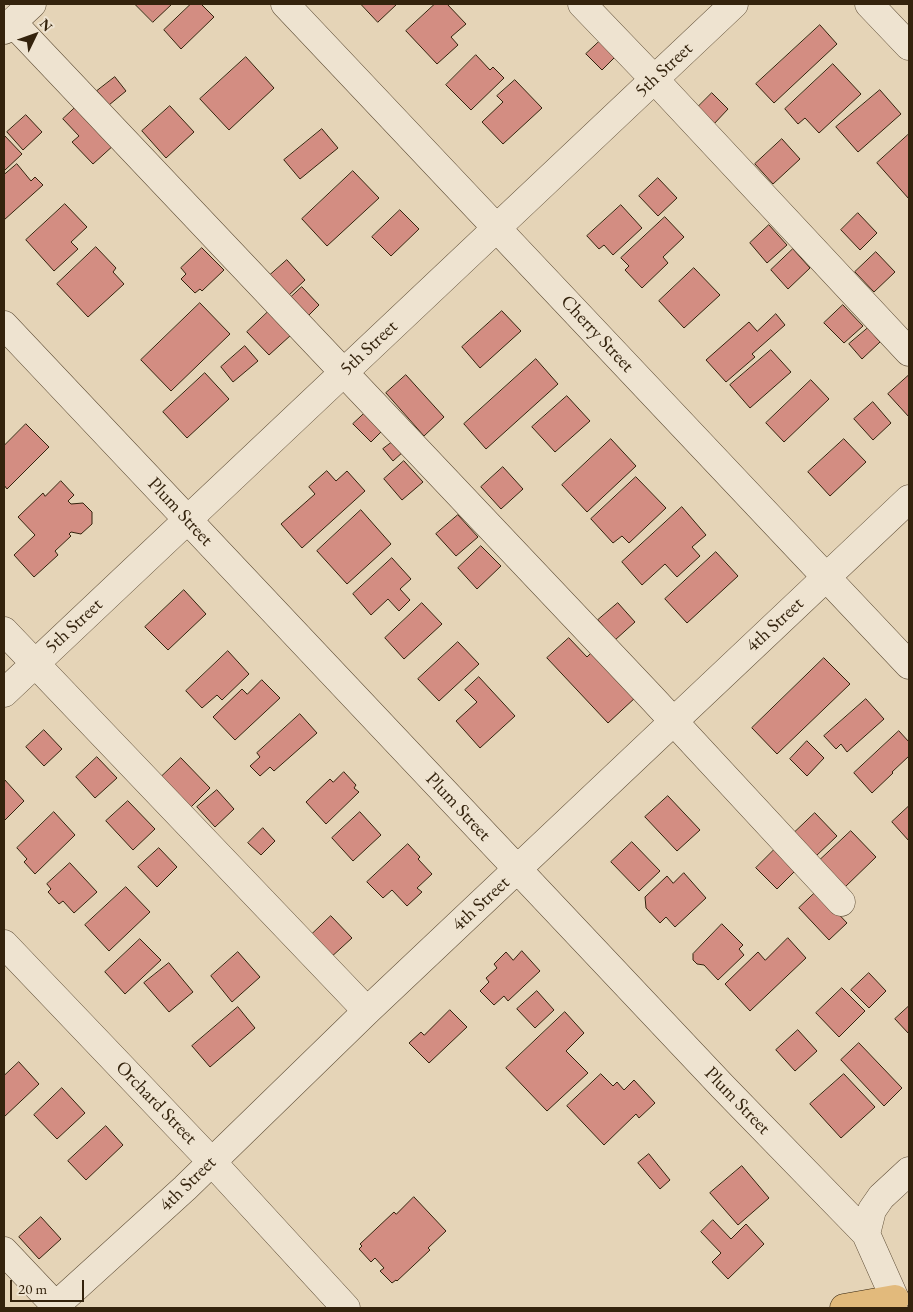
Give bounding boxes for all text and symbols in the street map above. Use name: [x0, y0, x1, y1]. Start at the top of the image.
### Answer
north arrow: [10, 10, 60, 60]
text: N: [36, 15, 57, 35]
street label: 5th Street: [630, 38, 698, 102]
street label: Cherry Street: [556, 291, 638, 377]
street label: 5th Street: [335, 316, 403, 380]
street label: Plum Street: [143, 473, 217, 551]
street label: 4th Street: [741, 593, 809, 657]
street label: 5th Street: [40, 594, 108, 658]
street label: Plum Street: [421, 768, 495, 846]
street label: 4th Street: [447, 872, 515, 936]
street label: Orchard Street: [110, 1056, 202, 1150]
street label: Plum Street: [699, 1062, 775, 1140]
street label: 4th Street: [155, 1151, 221, 1217]
scale bar: [12, 1270, 86, 1302]
text: 20 m: [18, 1279, 47, 1298]

